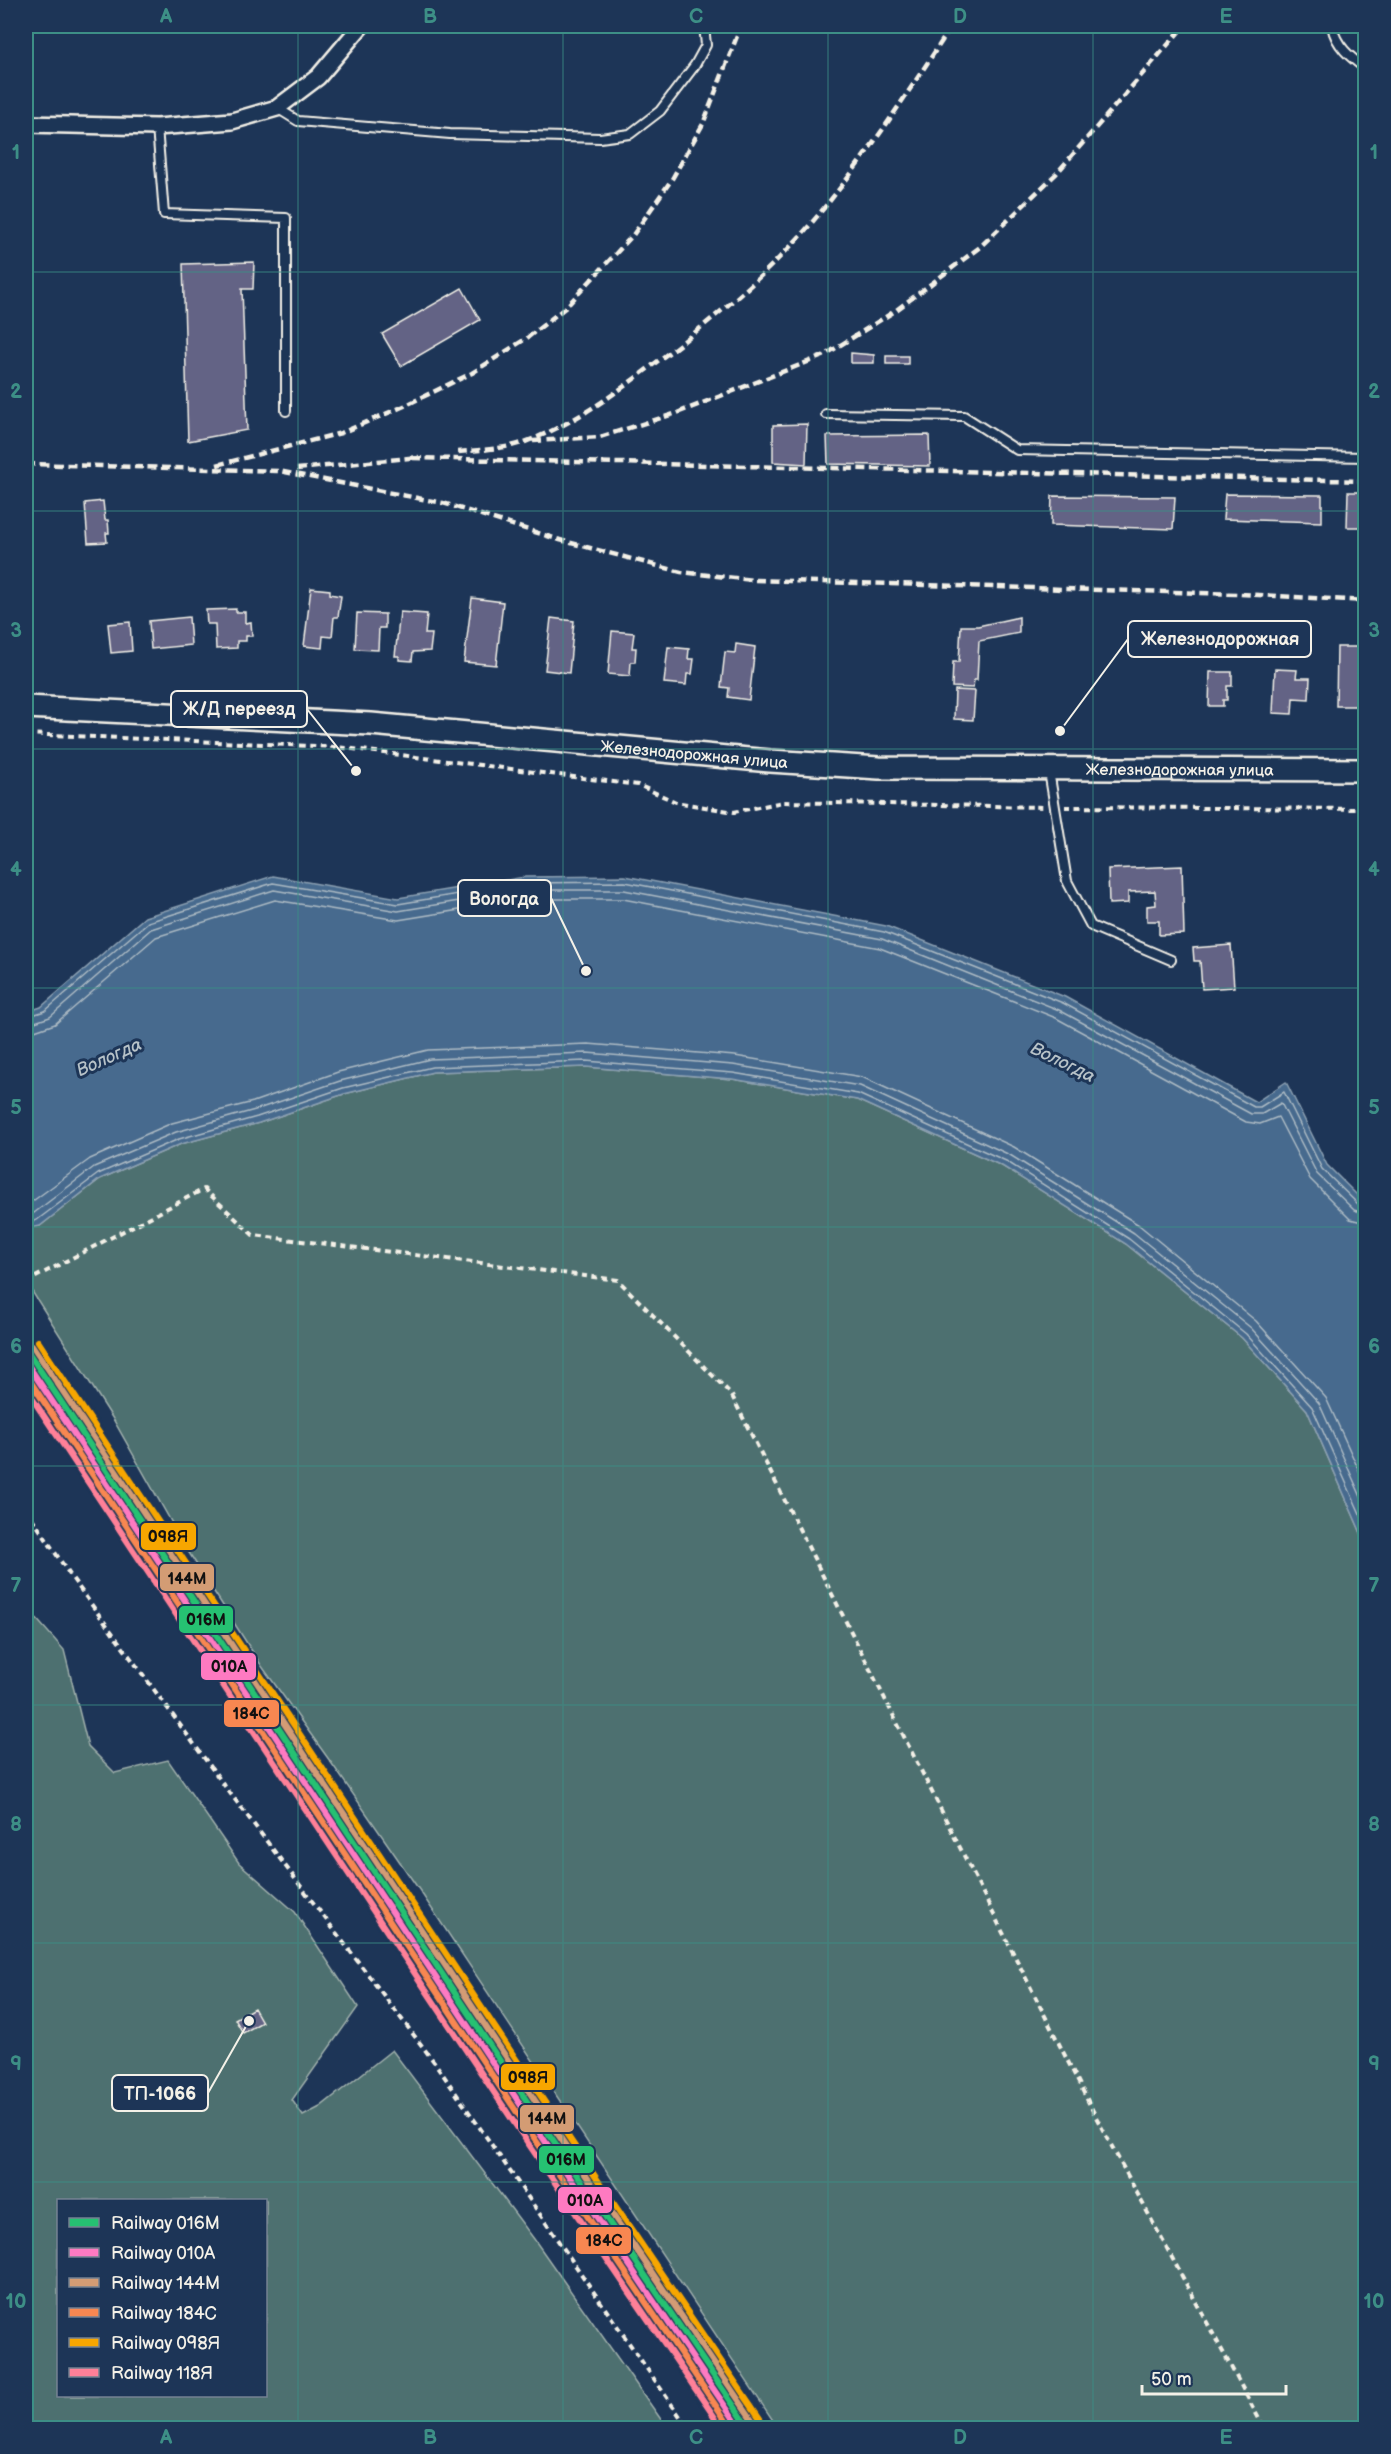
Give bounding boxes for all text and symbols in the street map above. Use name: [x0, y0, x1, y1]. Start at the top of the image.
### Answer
text: A: [159, 5, 173, 29]
text: B: [423, 5, 437, 29]
text: C: [689, 5, 703, 29]
text: D: [953, 5, 967, 29]
text: E: [1220, 5, 1233, 29]
text: 1: [12, 141, 20, 165]
text: 1: [1370, 141, 1378, 165]
text: 2: [10, 380, 22, 404]
text: 2: [1368, 380, 1380, 404]
text: 3: [10, 619, 22, 643]
text: 3: [1368, 619, 1380, 643]
callout: Железнодорожная: [1128, 621, 1311, 657]
text: Железнодорожная: [1141, 629, 1299, 650]
callout: Ж/Д переезд: [171, 691, 307, 727]
text: Ж/Д переезд: [183, 699, 296, 720]
street label: Железнодорожная улица: [600, 737, 789, 773]
street label: Железнодорожная улица: [1086, 761, 1274, 781]
text: 4: [10, 858, 22, 882]
text: 4: [1368, 858, 1380, 882]
callout: Вологда: [458, 880, 551, 916]
text: Вологда: [469, 889, 539, 910]
water label: Вологда: [73, 1034, 145, 1081]
water label: Вологда: [1027, 1038, 1098, 1087]
text: 5: [10, 1096, 22, 1120]
text: 5: [1368, 1096, 1380, 1120]
text: 6: [10, 1335, 22, 1359]
text: 6: [1368, 1335, 1380, 1359]
line badge: 098Я: [140, 1522, 197, 1551]
text: 098Я: [148, 1528, 188, 1547]
line badge: 144М: [159, 1563, 215, 1592]
text: 144М: [167, 1570, 207, 1589]
text: 7: [10, 1574, 22, 1598]
text: 7: [1368, 1574, 1380, 1598]
line badge: 016М: [178, 1605, 234, 1634]
text: 016М: [186, 1611, 226, 1630]
line badge: 010А: [200, 1652, 257, 1681]
text: 010А: [211, 1658, 248, 1677]
line badge: 184С: [223, 1699, 280, 1728]
text: 184С: [233, 1705, 269, 1724]
text: 8: [10, 1813, 22, 1837]
text: 8: [1368, 1813, 1380, 1837]
text: 9: [10, 2052, 22, 2076]
text: 9: [1368, 2052, 1380, 2076]
line badge: 098Я: [500, 2063, 556, 2091]
text: 098Я: [508, 2069, 548, 2088]
callout: ТП-1066: [112, 2075, 208, 2111]
text: ТП-1066: [124, 2084, 196, 2105]
line badge: 144М: [519, 2104, 575, 2133]
text: 144М: [527, 2110, 567, 2129]
line badge: 016М: [538, 2145, 595, 2174]
text: 016М: [546, 2151, 586, 2170]
line badge: 010А: [557, 2186, 613, 2214]
text: 010А: [567, 2192, 604, 2211]
legend: [57, 2199, 267, 2397]
text: Railway 016М: [111, 2213, 220, 2234]
line badge: 184С: [575, 2226, 632, 2255]
text: 184С: [586, 2232, 622, 2251]
text: Railway 010А: [111, 2243, 215, 2264]
text: Railway 144М: [111, 2273, 220, 2294]
text: 10: [6, 2290, 26, 2314]
text: 10: [1364, 2290, 1384, 2314]
text: Railway 184С: [111, 2303, 217, 2324]
text: Railway 098Я: [111, 2333, 220, 2354]
scale bar: [1142, 2358, 1286, 2396]
text: Railway 118Я: [111, 2363, 213, 2384]
text: 50 m: [1151, 2369, 1192, 2390]
text: A: [159, 2426, 173, 2450]
text: B: [423, 2426, 437, 2450]
text: C: [689, 2426, 703, 2450]
text: D: [953, 2426, 967, 2450]
text: E: [1220, 2426, 1233, 2450]

